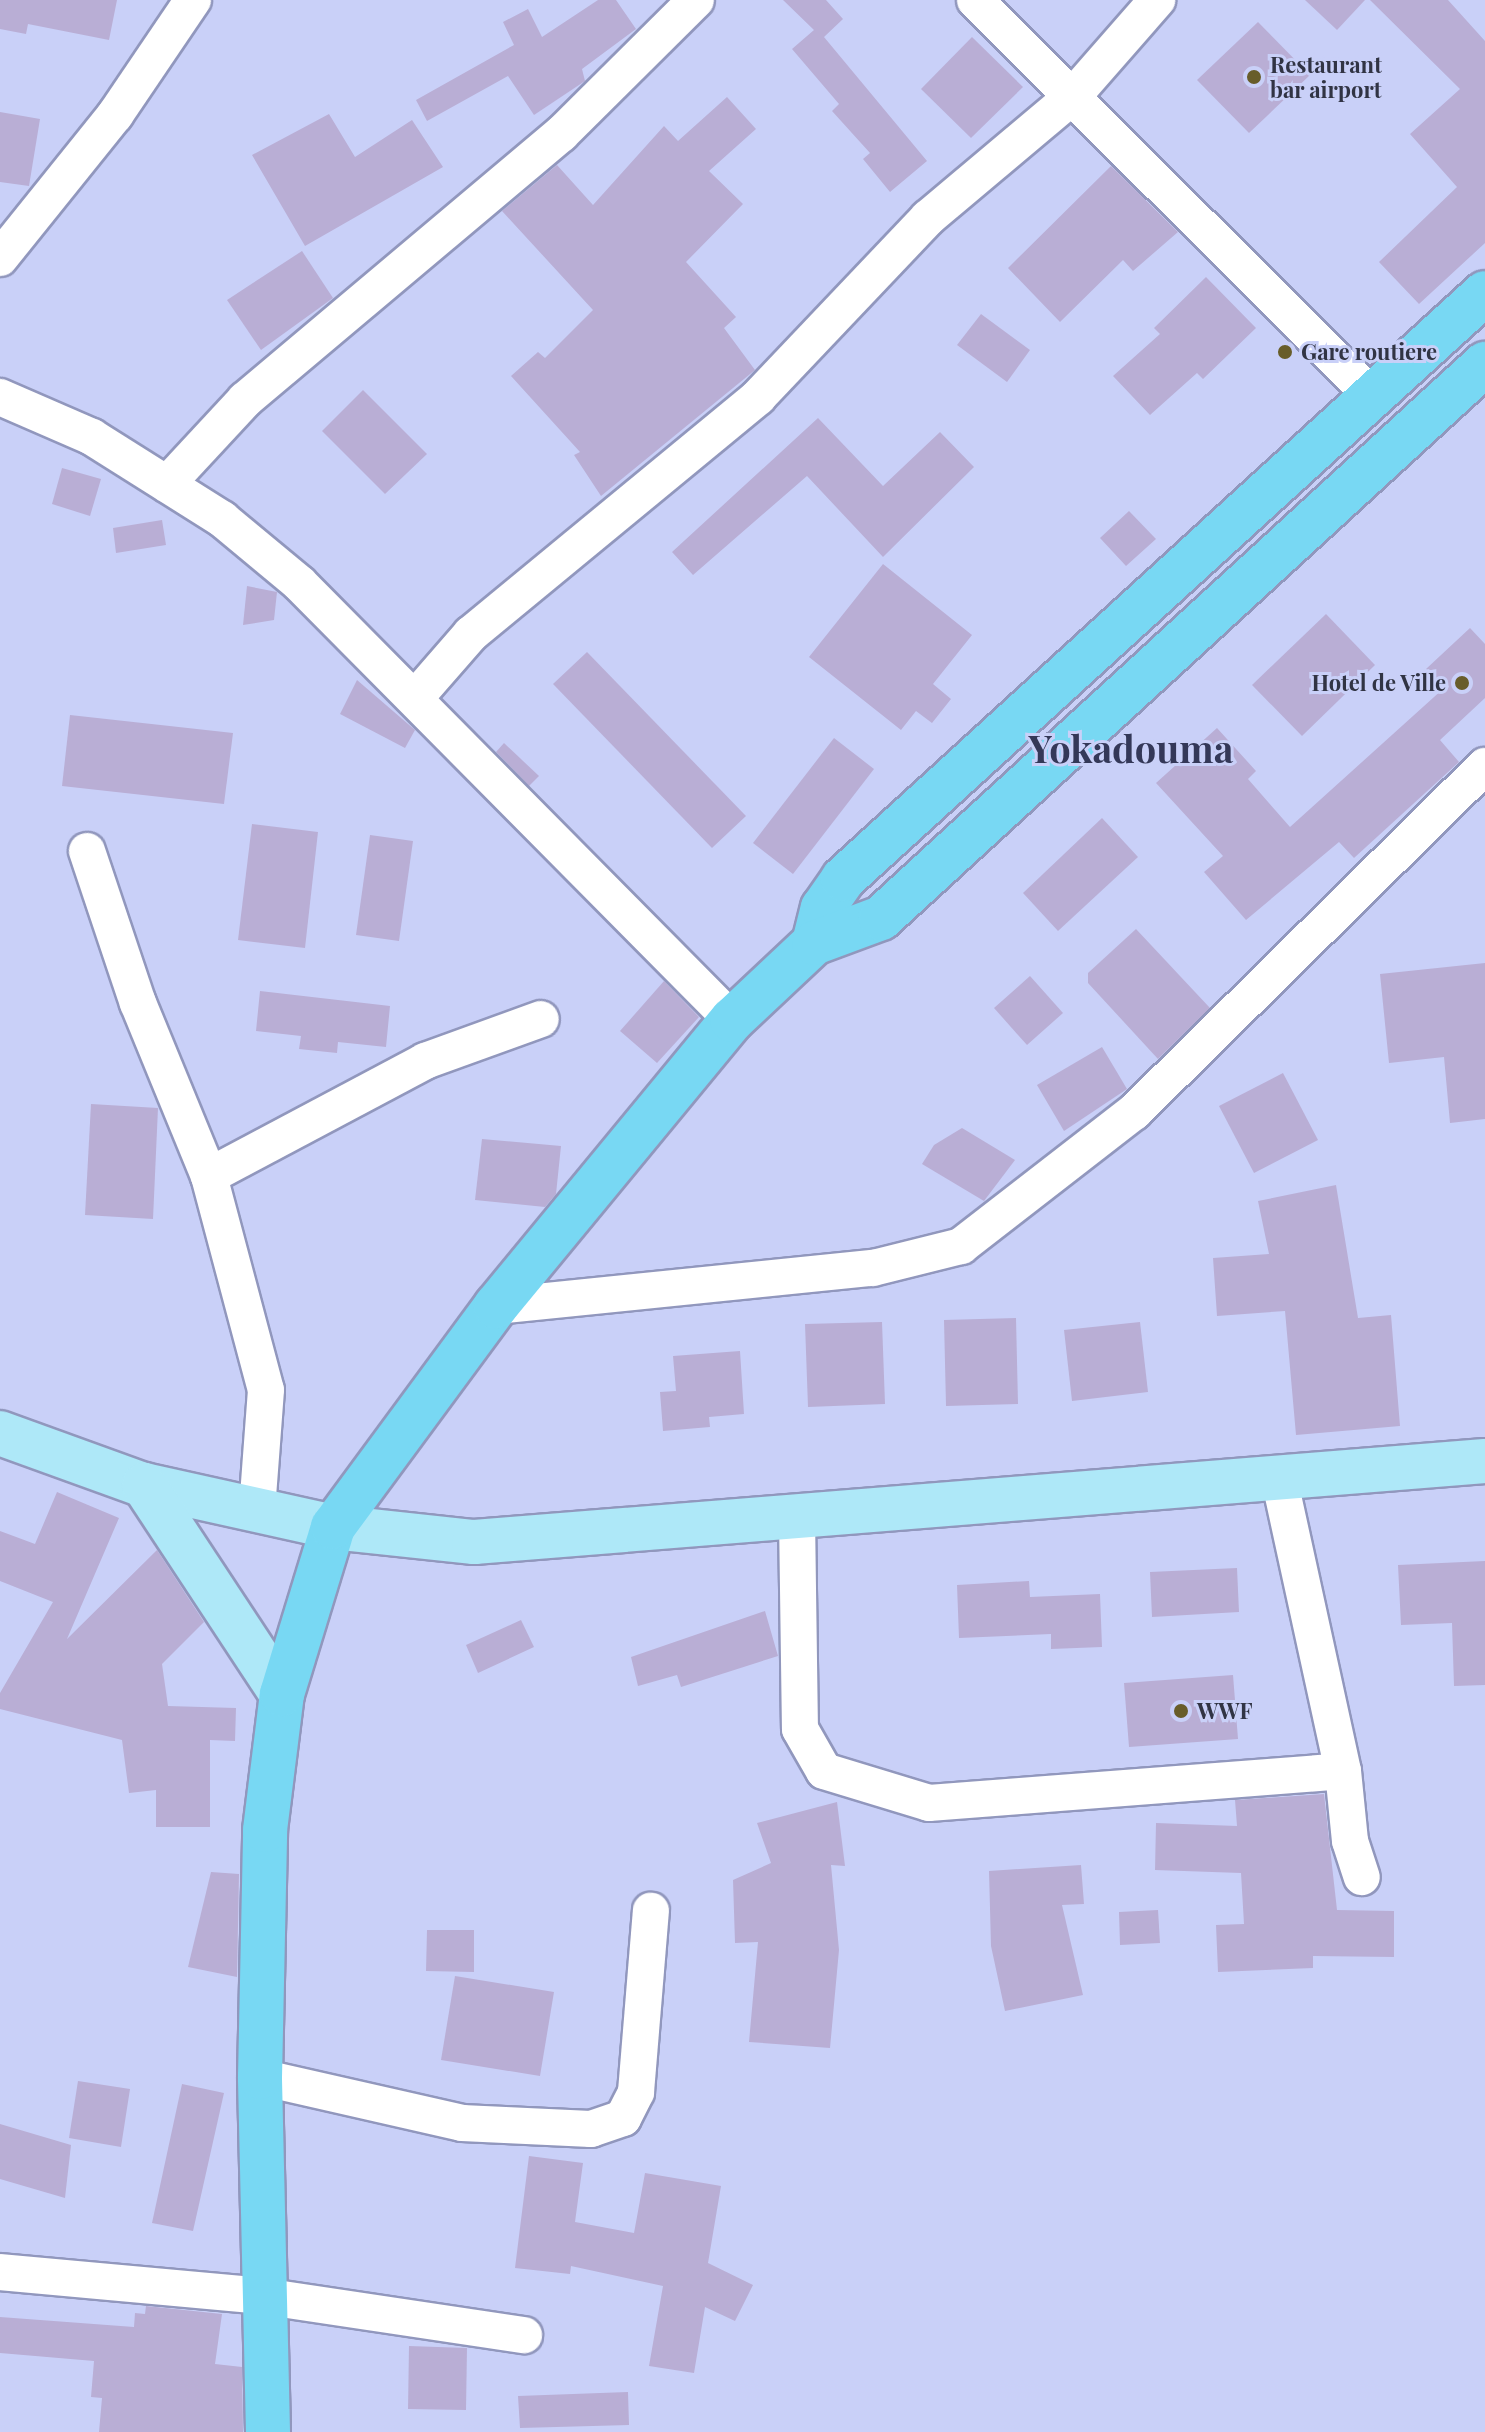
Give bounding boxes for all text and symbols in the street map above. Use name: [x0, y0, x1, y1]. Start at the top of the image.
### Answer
place label: Restaurant bar airport: [1270, 51, 1382, 102]
marker: Restaurant bar airport: [1245, 68, 1263, 86]
place label: Gare routiere: [1301, 339, 1437, 365]
marker: Gare routiere: [1276, 343, 1294, 361]
place label: Hotel de Ville: [1311, 670, 1446, 696]
marker: Hotel de Ville: [1453, 674, 1471, 692]
district label: Yokadouma: [1029, 725, 1233, 771]
place label: WWF: [1197, 1698, 1253, 1724]
marker: WWF: [1172, 1702, 1190, 1720]

